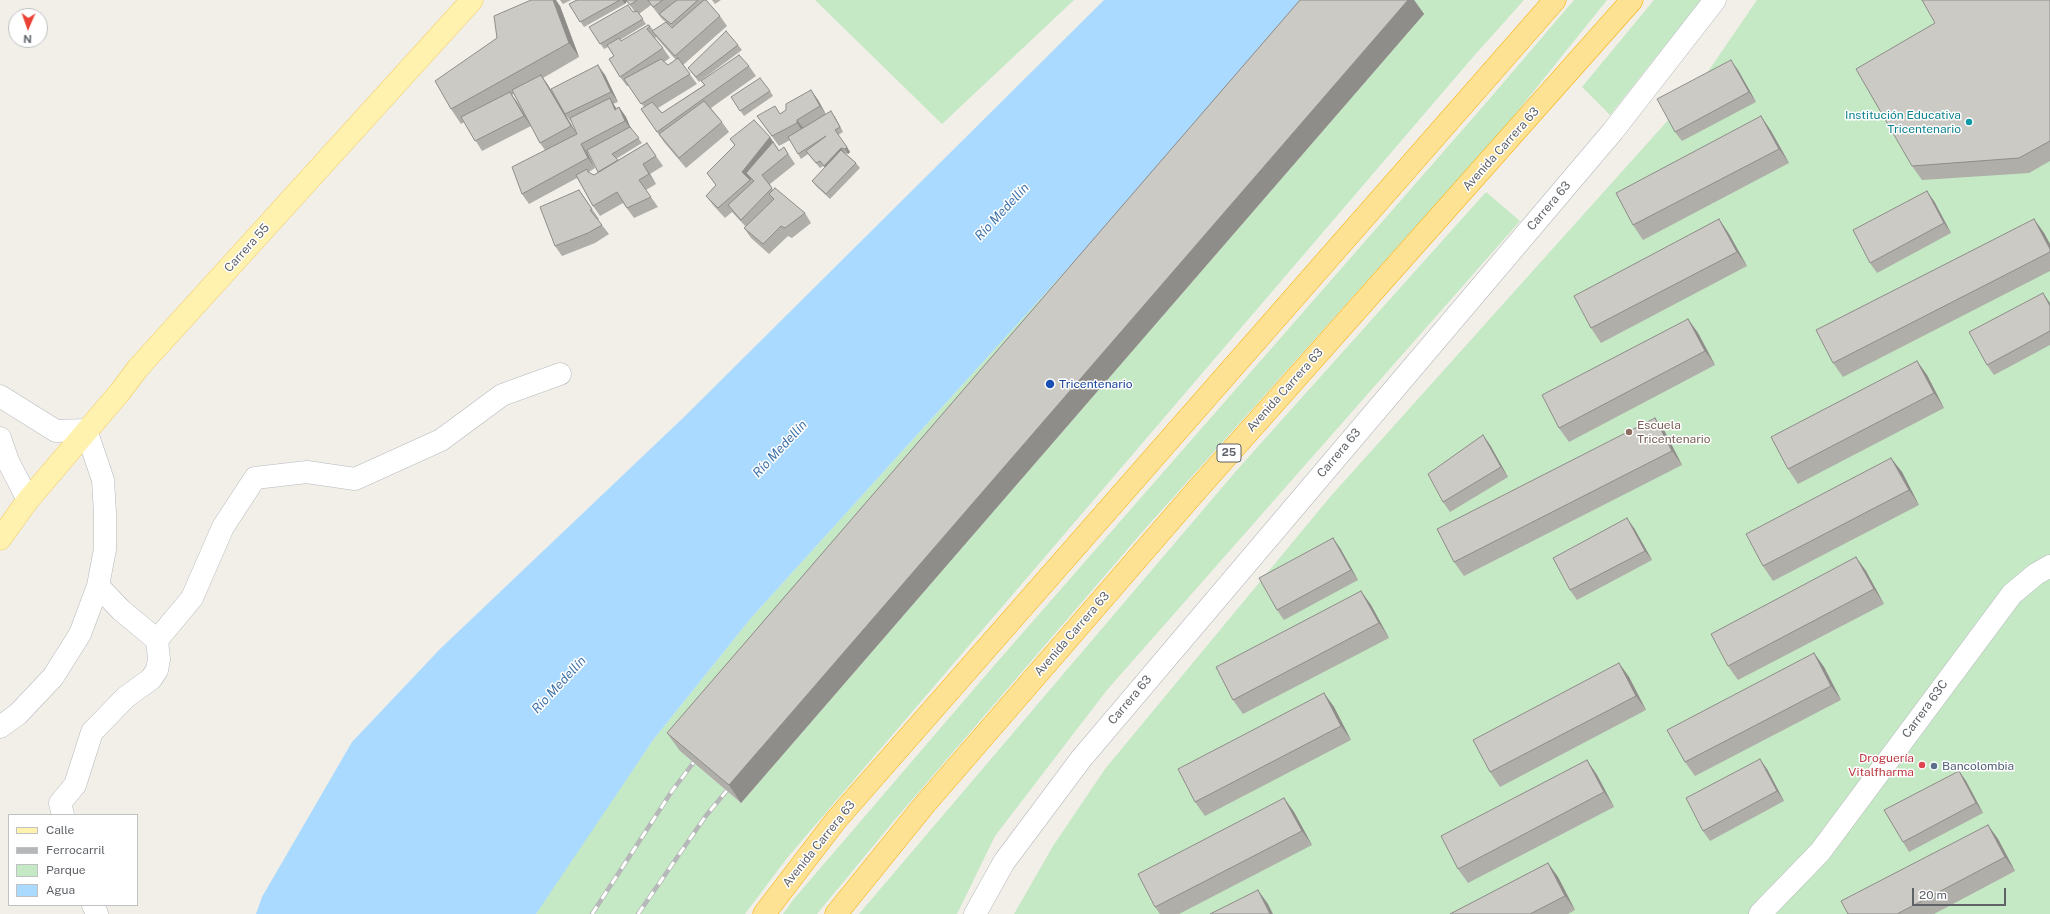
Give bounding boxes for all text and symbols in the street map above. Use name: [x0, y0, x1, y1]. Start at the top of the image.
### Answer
north arrow: [8, 8, 48, 48]
text: N: [23, 33, 32, 45]
street label: Avenida Carrera 63: [1460, 104, 1542, 194]
place label: Institución Educativa Tricentenario: [1845, 108, 1961, 136]
marker: Institución Educativa Tricentenario: [1964, 117, 1974, 127]
street label: Carrera 63: [1524, 178, 1574, 234]
water label: Río Medellín: [972, 180, 1032, 244]
street label: Carrera 55: [221, 221, 273, 275]
street label: Avenida Carrera 63: [1244, 345, 1326, 435]
place label: Tricentenario: [1059, 377, 1133, 391]
marker: Tricentenario: [1044, 378, 1056, 390]
water label: Río Medellín: [750, 417, 810, 481]
place label: Escuela Tricentenario: [1637, 418, 1711, 446]
street label: Carrera 63: [1314, 425, 1364, 481]
marker: Escuela Tricentenario: [1624, 427, 1634, 437]
road number: 25: [1217, 444, 1241, 462]
street label: Avenida Carrera 63: [1031, 589, 1113, 679]
water label: Río Medellín: [529, 653, 589, 717]
street label: Carrera 63: [1105, 672, 1155, 728]
street label: Carrera 63C: [1899, 677, 1951, 741]
place label: Droguería Vitalfharma: [1848, 751, 1914, 779]
place label: Bancolombia: [1942, 759, 2014, 773]
marker: Droguería Vitalfharma: [1917, 760, 1927, 770]
marker: Bancolombia: [1929, 761, 1939, 771]
street label: Avenida Carrera 63: [780, 798, 858, 890]
legend: [8, 814, 138, 906]
text: Calle: [46, 823, 74, 837]
text: Ferrocarril: [46, 843, 105, 857]
text: Parque: [46, 863, 86, 877]
scale bar: [1914, 880, 2008, 906]
text: Agua: [46, 883, 75, 897]
text: 20 m: [1919, 888, 1947, 902]

